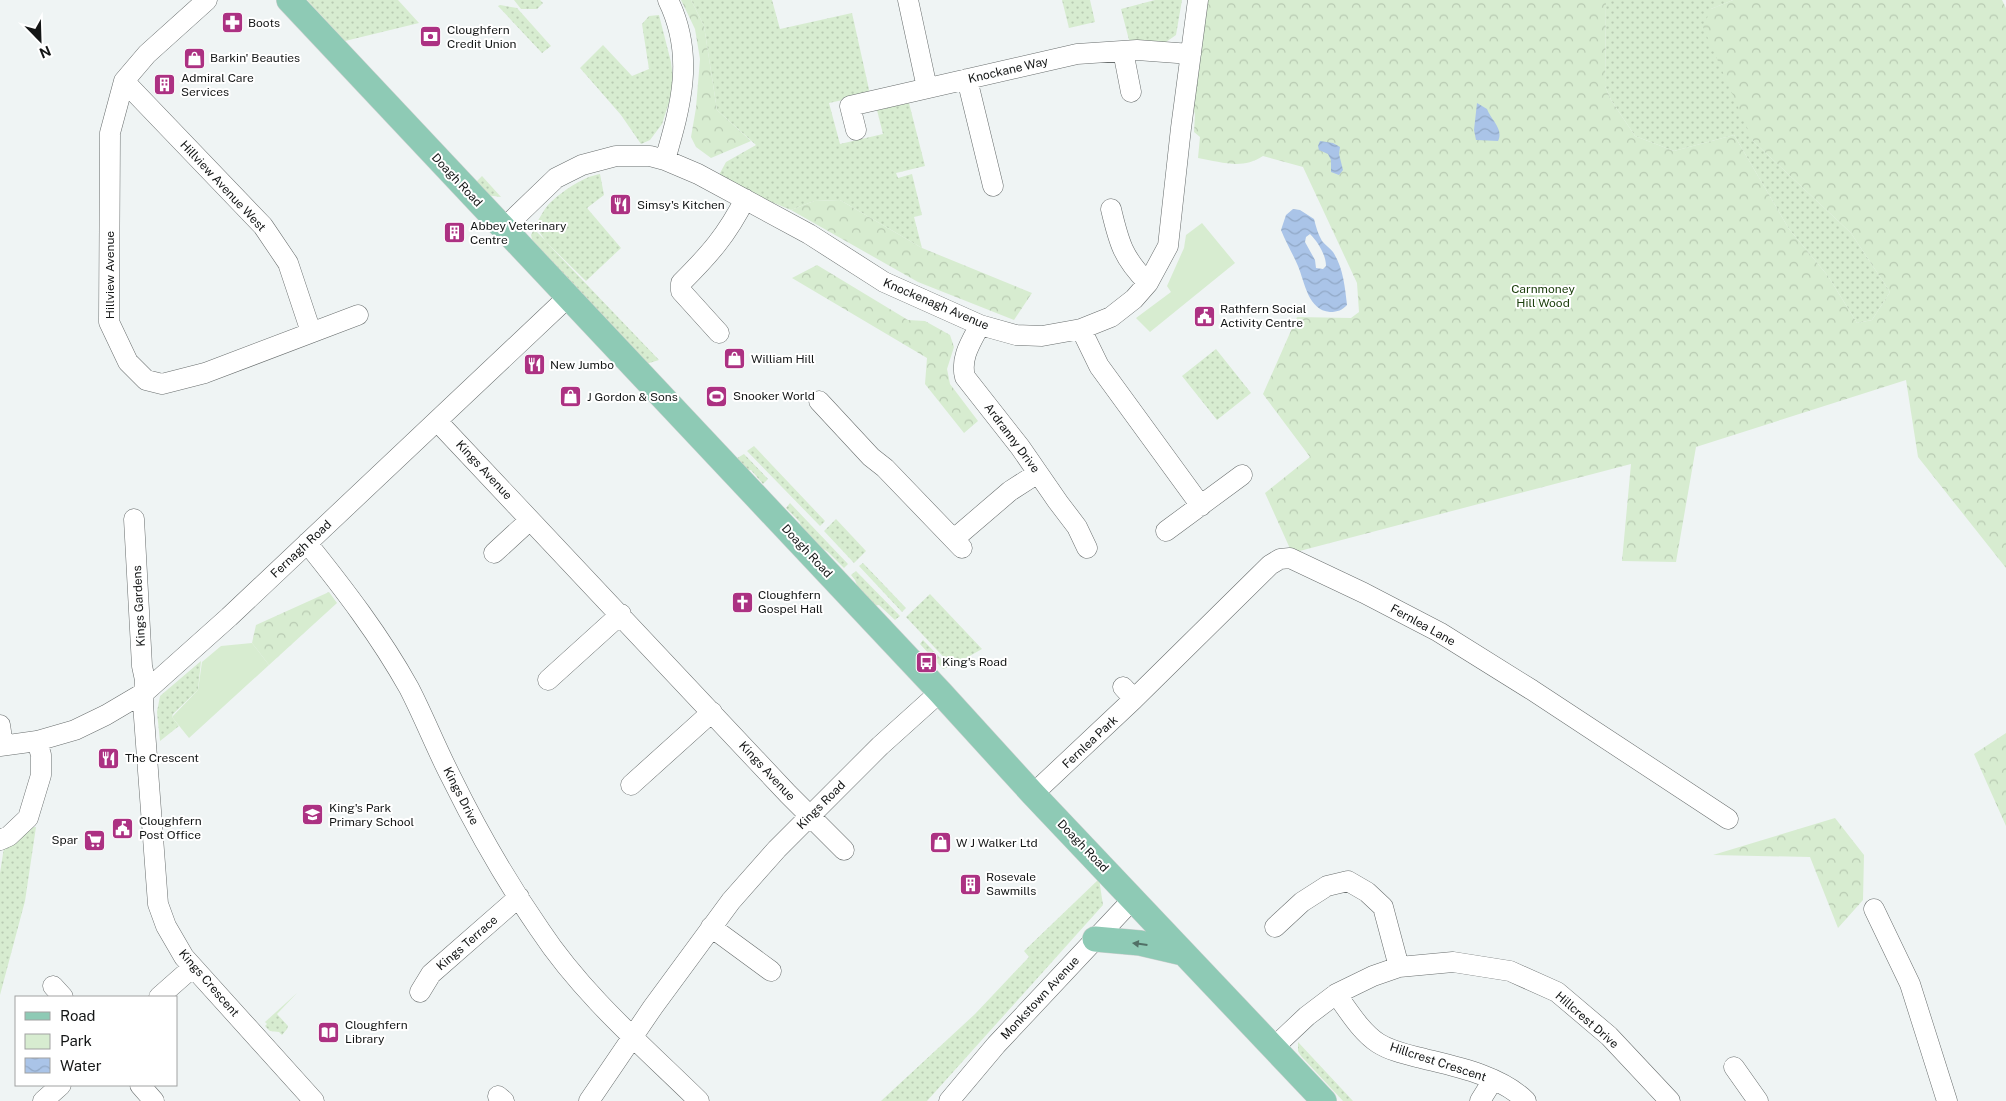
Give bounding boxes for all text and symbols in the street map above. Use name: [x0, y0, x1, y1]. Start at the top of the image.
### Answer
pharmacy icon: Boots: [220, 11, 244, 35]
north arrow: [15, 15, 65, 65]
place label: Boots: [248, 16, 280, 30]
place label: Cloughfern Credit Union: [447, 23, 517, 51]
bank icon: Cloughfern Credit Union: [419, 25, 443, 49]
text: N: [37, 42, 53, 61]
shop icon: Barkin' Beauties: [182, 46, 206, 70]
place label: Barkin' Beauties: [210, 51, 300, 65]
street label: Knockane Way: [967, 54, 1050, 86]
place label: Admiral Care Services: [181, 71, 254, 99]
building icon: Admiral Care Services: [153, 73, 177, 97]
street label: Hillview Avenue West: [177, 138, 269, 235]
street label: Doagh Road: [429, 151, 485, 209]
restaurant icon: Simsy's Kitchen: [609, 193, 633, 217]
place label: Simsy's Kitchen: [637, 198, 725, 212]
place label: Abbey Veterinary Centre: [470, 219, 567, 247]
building icon: Abbey Veterinary Centre: [442, 221, 466, 245]
street label: Hillview Avenue: [103, 231, 117, 319]
street label: Knockenagh Avenue: [881, 275, 991, 333]
park label: Carnmoney Hill Wood: [1511, 282, 1575, 310]
place label: Rathfern Social Activity Centre: [1220, 302, 1307, 330]
public building icon: Rathfern Social Activity Centre: [1192, 304, 1216, 328]
shop icon: William Hill: [723, 347, 747, 371]
place label: William Hill: [751, 352, 815, 366]
restaurant icon: New Jumbo: [522, 353, 546, 377]
place label: New Jumbo: [550, 358, 614, 372]
sports icon: Snooker World: [705, 384, 729, 408]
shop icon: J Gordon & Sons: [559, 385, 583, 409]
place label: Snooker World: [733, 389, 815, 403]
place label: J Gordon & Sons: [587, 390, 678, 404]
street label: Ardranny Drive: [981, 401, 1043, 476]
street label: Kings Avenue: [453, 438, 515, 503]
street label: Fernagh Road: [268, 517, 334, 581]
street label: Doagh Road: [779, 522, 835, 580]
street label: Kings Gardens: [130, 565, 148, 647]
place label: Cloughfern Gospel Hall: [758, 588, 823, 616]
church icon: Cloughfern Gospel Hall: [730, 590, 754, 614]
street label: Fernlea Lane: [1388, 601, 1458, 649]
bus stop icon: King's Road: [914, 650, 938, 674]
place label: King's Road: [942, 655, 1007, 669]
street label: Fernlea Park: [1059, 713, 1121, 771]
street label: Kings Avenue: [736, 739, 798, 804]
restaurant icon: The Crescent: [97, 746, 121, 770]
place label: The Crescent: [125, 751, 199, 765]
street label: Kings Drive: [440, 765, 482, 827]
street label: Kings Road: [794, 778, 848, 832]
place label: King's Park Primary School: [329, 801, 414, 829]
school or university icon: King's Park Primary School: [301, 803, 325, 827]
place label: Cloughfern Post Office: [139, 814, 202, 842]
public building icon: Cloughfern Post Office: [111, 816, 135, 840]
street label: Doagh Road: [1055, 817, 1111, 875]
supermarket icon: Spar: [82, 828, 106, 852]
shop icon: W J Walker Ltd: [928, 831, 952, 855]
place label: Spar: [52, 833, 78, 847]
place label: W J Walker Ltd: [956, 836, 1038, 850]
place label: Rosevale Sawmills: [986, 870, 1036, 898]
building icon: Rosevale Sawmills: [958, 872, 982, 896]
street label: Kings Terrace: [434, 912, 501, 973]
one-way arrow: [1131, 940, 1147, 948]
street label: Kings Crescent: [176, 946, 242, 1020]
street label: Monkstown Avenue: [998, 953, 1082, 1042]
street label: Hillcrest Drive: [1553, 989, 1622, 1051]
legend: [15, 996, 178, 1086]
text: Road: [60, 1007, 96, 1024]
place label: Cloughfern Library: [345, 1018, 408, 1046]
library icon: Cloughfern Library: [317, 1020, 341, 1044]
text: Park: [60, 1032, 92, 1049]
street label: Hillcrest Crescent: [1388, 1040, 1488, 1084]
text: Water: [60, 1057, 102, 1074]

